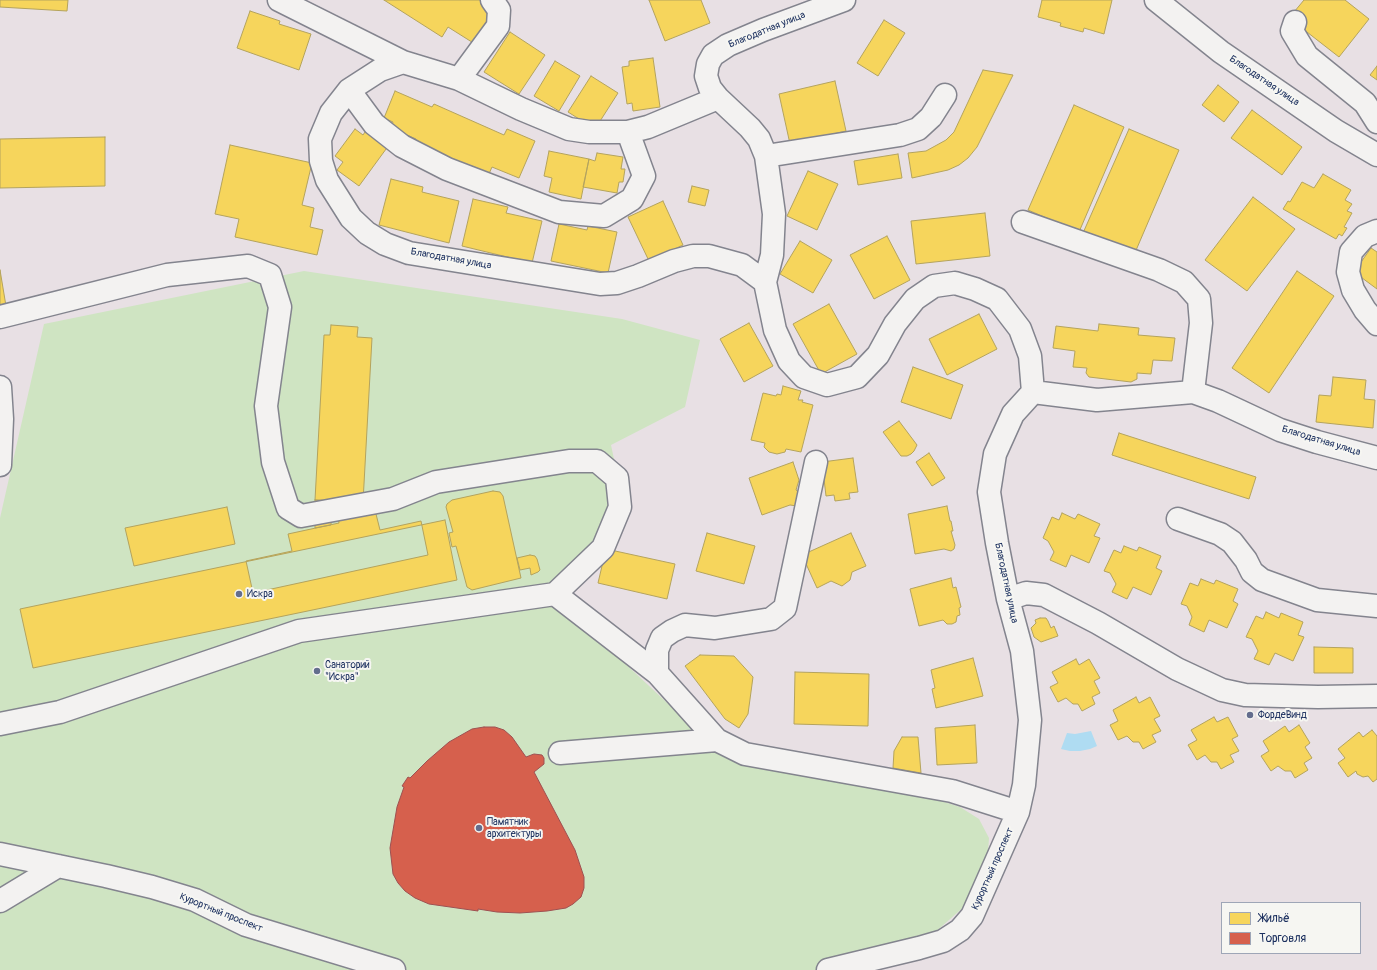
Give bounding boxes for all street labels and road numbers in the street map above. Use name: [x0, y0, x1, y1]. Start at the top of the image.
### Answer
street label: Благодатная улица: [727, 9, 807, 51]
street label: Благодатная улица: [1227, 53, 1301, 109]
street label: Благодатная улица: [410, 246, 492, 272]
street label: Благодатная улица: [1280, 423, 1362, 459]
street label: Благодатная улица: [992, 542, 1020, 624]
street label: Курортный проспект: [969, 826, 1017, 912]
street label: Курортный проспект: [178, 891, 264, 935]

